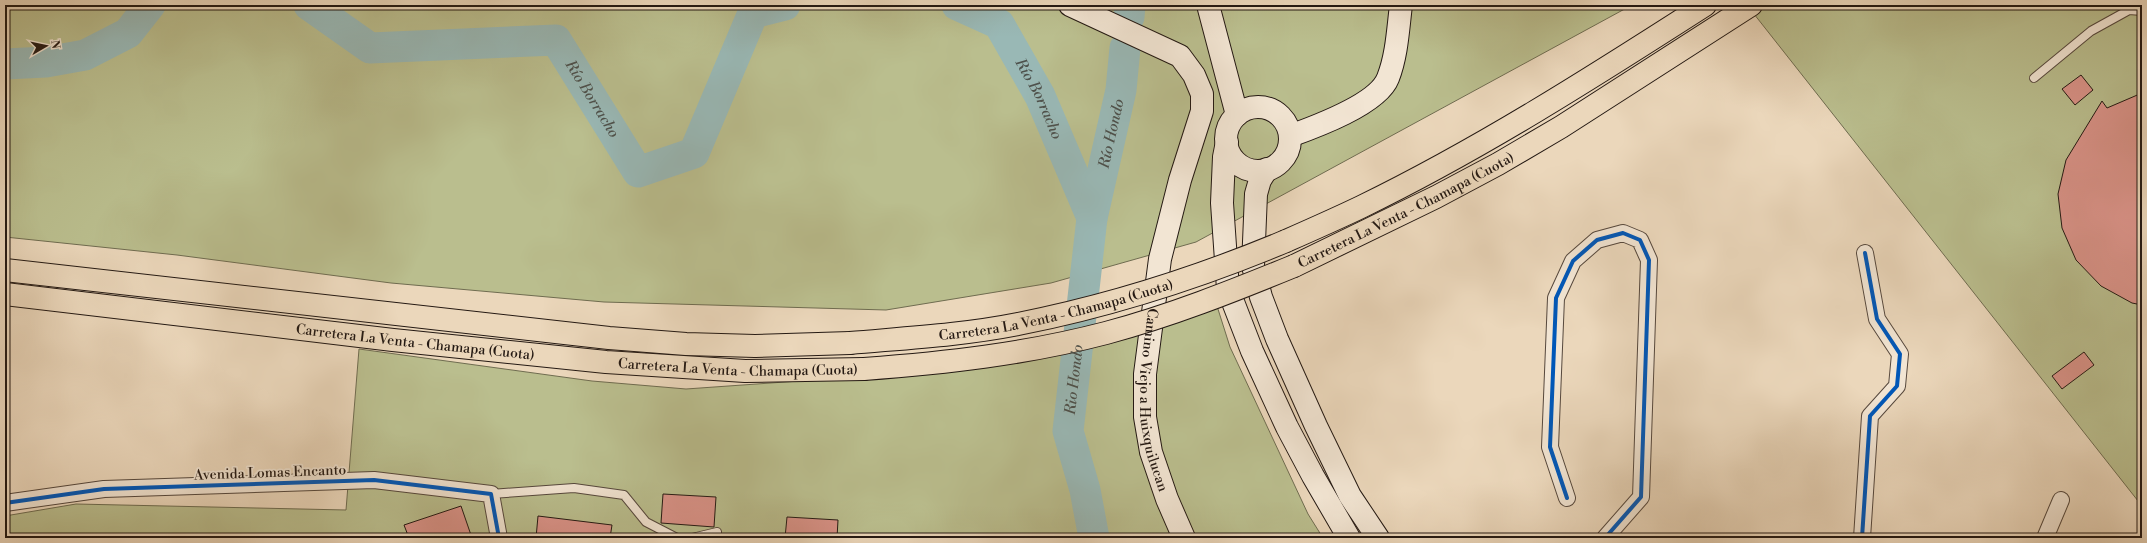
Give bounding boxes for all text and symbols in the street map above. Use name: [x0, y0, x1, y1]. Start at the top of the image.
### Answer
north arrow: [26, 26, 66, 66]
text: N: [47, 39, 63, 50]
water label: Río Borracho: [1010, 54, 1066, 142]
water label: Río Borracho: [560, 56, 623, 142]
water label: Río Hondo: [1094, 97, 1129, 171]
street label: Carretera La Venta - Chamapa (Cuota): [1295, 149, 1518, 273]
street label: Carretera La Venta - Chamapa (Cuota): [938, 276, 1176, 345]
street label: Camino Viejo a Huixquilucan: [1135, 307, 1172, 495]
street label: Carretera La Venta - Chamapa (Cuota): [295, 321, 535, 365]
water label: Rio Hondo: [1061, 343, 1088, 417]
street label: Carretera La Venta - Chamapa (Cuota): [618, 355, 858, 381]
street label: Avenida Lomas Encanto: [193, 461, 347, 485]

